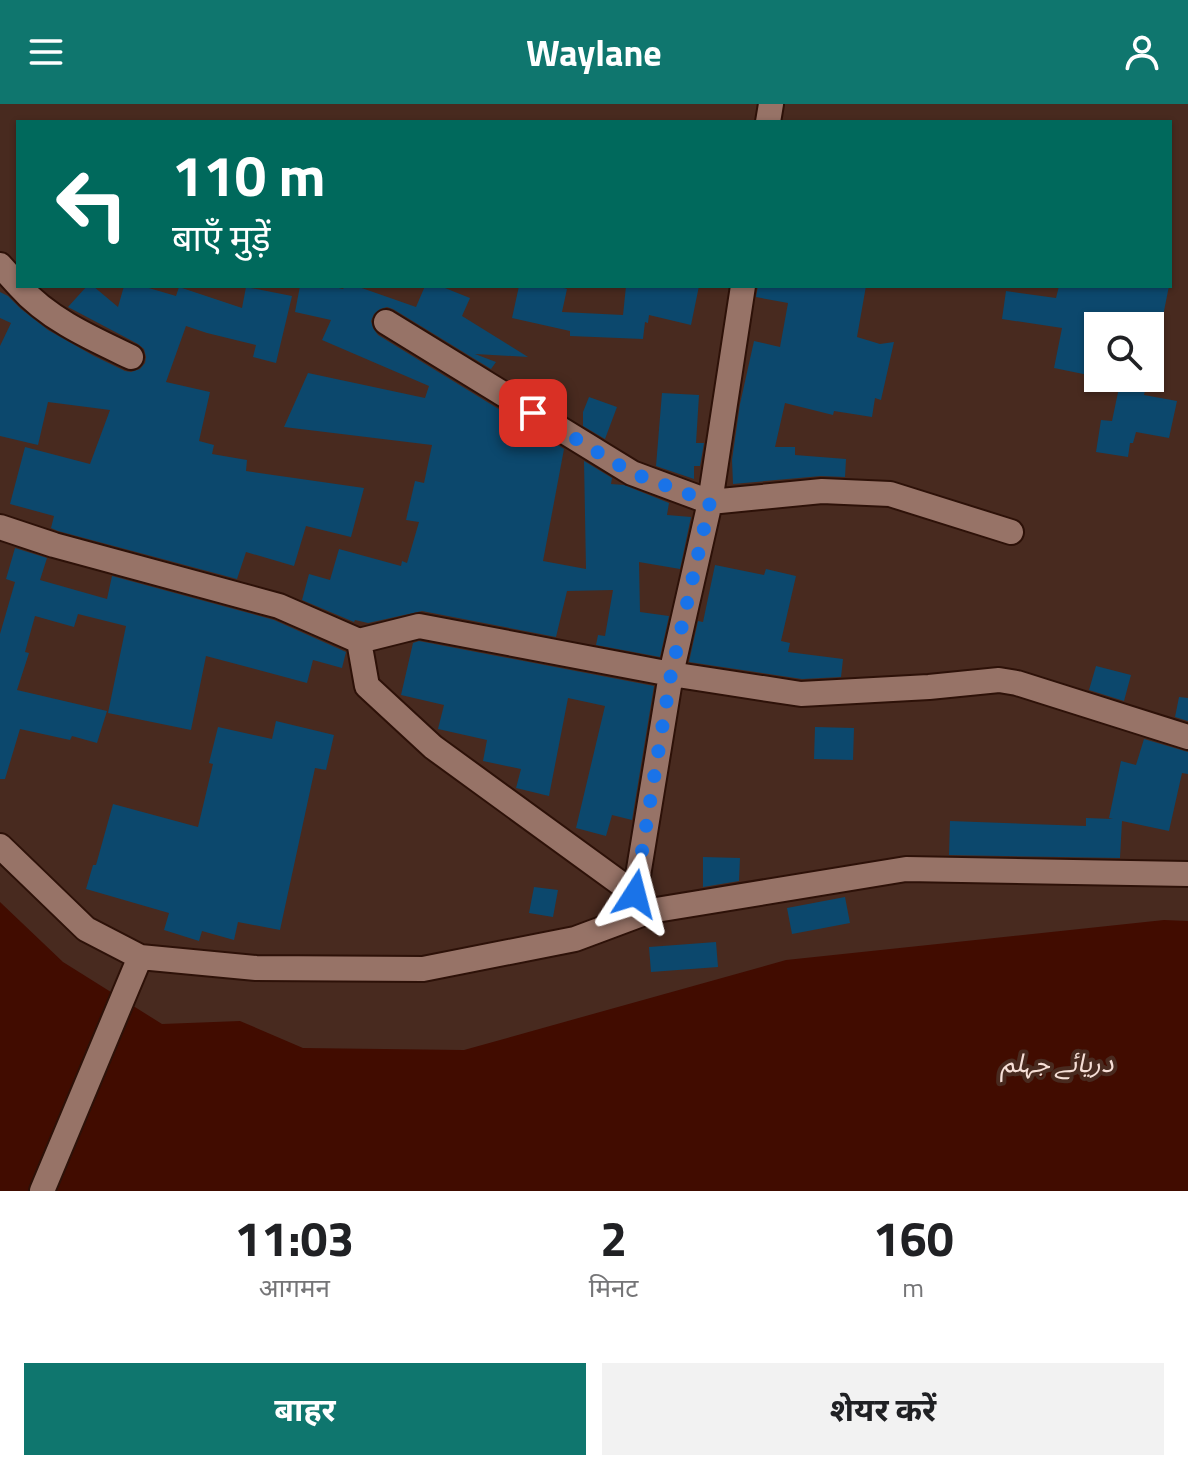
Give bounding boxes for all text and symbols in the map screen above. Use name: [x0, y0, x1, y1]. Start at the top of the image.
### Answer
text: Waylane: [526, 25, 662, 80]
icon: menu: [24, 30, 68, 74]
icon: person: [1120, 30, 1164, 74]
text: 110 m: [172, 133, 325, 218]
icon: left: [40, 152, 144, 256]
text: बाएँ मुड़ें: [172, 210, 271, 265]
map controls: [1084, 312, 1164, 392]
button: search: [1084, 312, 1164, 392]
pin: [499, 379, 567, 447]
icon: arrive: [511, 391, 555, 435]
position arrow: [593, 852, 677, 936]
water label: دریائے جہلم: [1000, 1043, 1114, 1083]
text: 11:03: [234, 1202, 354, 1275]
text: 2: [600, 1202, 627, 1275]
text: 160: [873, 1202, 954, 1275]
text: आगमन: [259, 1268, 330, 1307]
text: मिनट: [589, 1268, 638, 1307]
text: m: [902, 1268, 924, 1307]
button: बाहर: [24, 1363, 586, 1455]
button: शेयर करें: [602, 1363, 1164, 1455]

